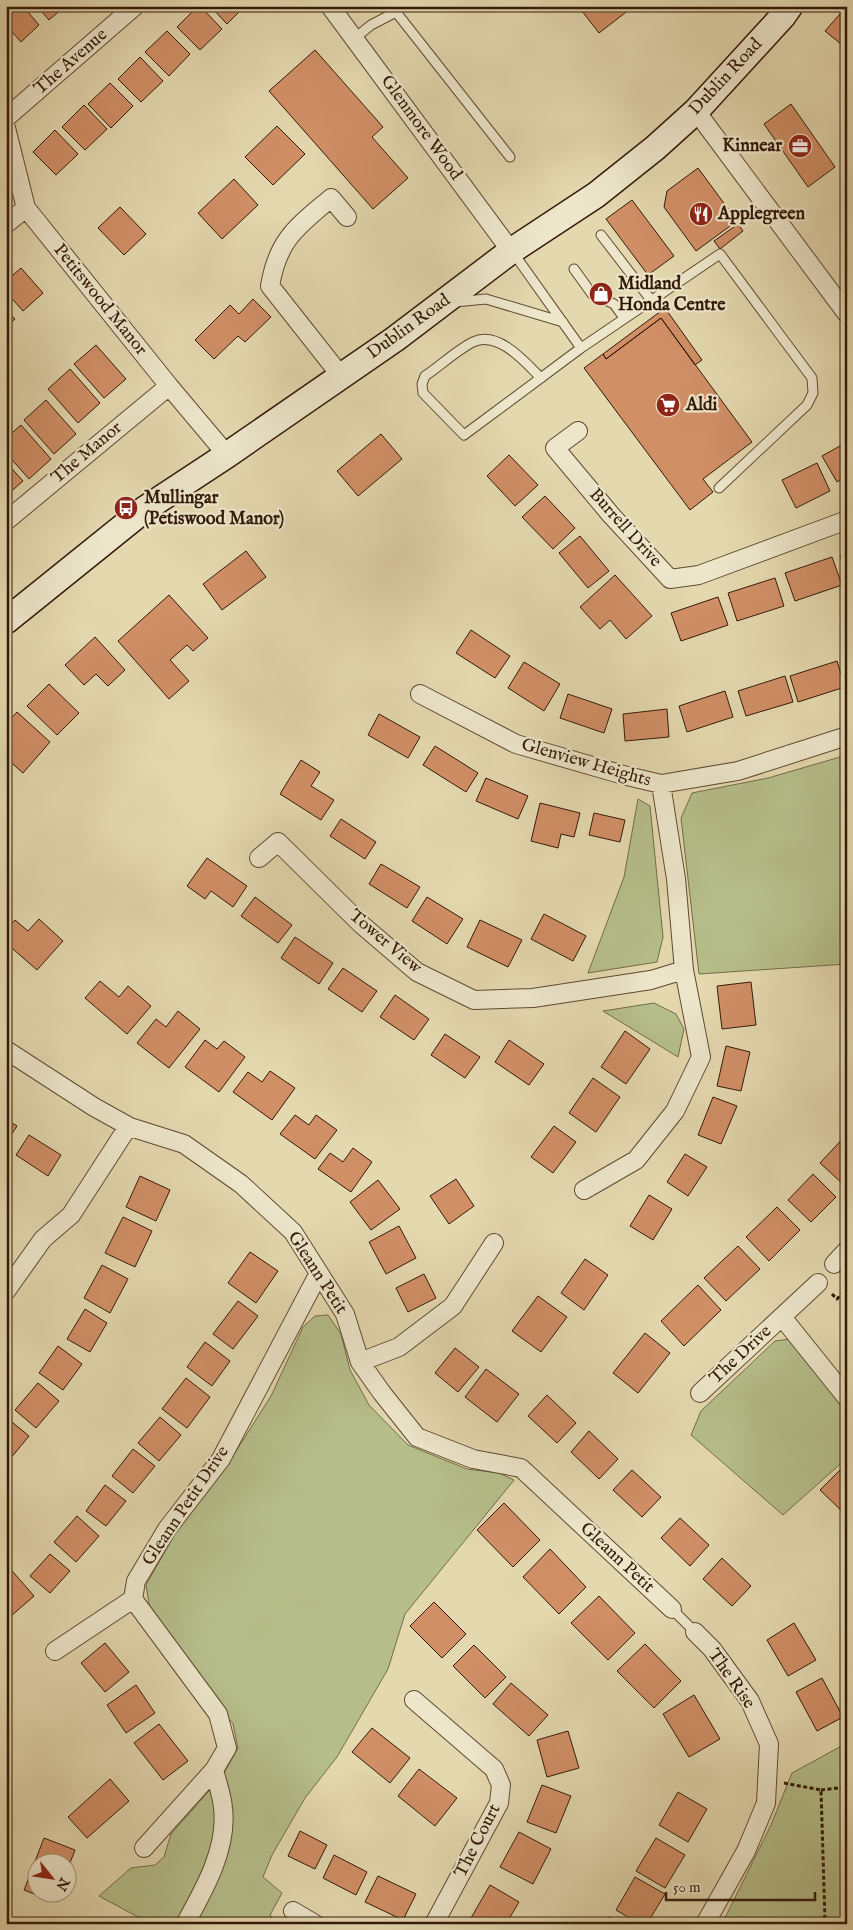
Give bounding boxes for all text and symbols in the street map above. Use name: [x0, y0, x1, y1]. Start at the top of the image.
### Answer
street label: The Avenue: [30, 24, 112, 100]
street label: Dublin Road: [684, 33, 768, 120]
street label: Glenmore Wood: [375, 71, 467, 185]
office icon: Kinnear: [787, 133, 813, 159]
place label: Kinnear: [722, 135, 782, 158]
restaurant icon: Applegreen: [688, 201, 714, 227]
place label: Applegreen: [717, 203, 806, 226]
street label: Petitswood Manor: [48, 239, 152, 361]
place label: Midland Honda Centre: [618, 273, 726, 317]
shop icon: Midland Honda Centre: [588, 281, 614, 307]
street label: Dublin Road: [363, 289, 455, 365]
supermarket icon: Aldi: [655, 392, 681, 418]
place label: Aldi: [685, 394, 718, 417]
street label: The Manor: [47, 416, 127, 489]
street label: Burrell Drive: [584, 484, 666, 572]
place label: Mullingar (Petiswood Manor): [144, 487, 284, 531]
bus stop icon: Mullingar (Petiswood Manor): [113, 495, 139, 521]
street label: Glenview Heights: [519, 734, 653, 792]
street label: Tower View: [344, 905, 427, 980]
street label: Gleann Petit: [282, 1227, 352, 1319]
street label: The Drive: [705, 1320, 777, 1390]
street label: Gleann Petit Drive: [137, 1442, 235, 1570]
street label: Gleann Petit: [575, 1518, 659, 1598]
street label: The Rise: [702, 1645, 760, 1713]
street label: The Court: [450, 1800, 506, 1882]
north arrow: [28, 1852, 78, 1902]
scale bar: [666, 1870, 814, 1902]
text: N: [52, 1873, 74, 1894]
text: 50 m: [673, 1878, 701, 1897]

